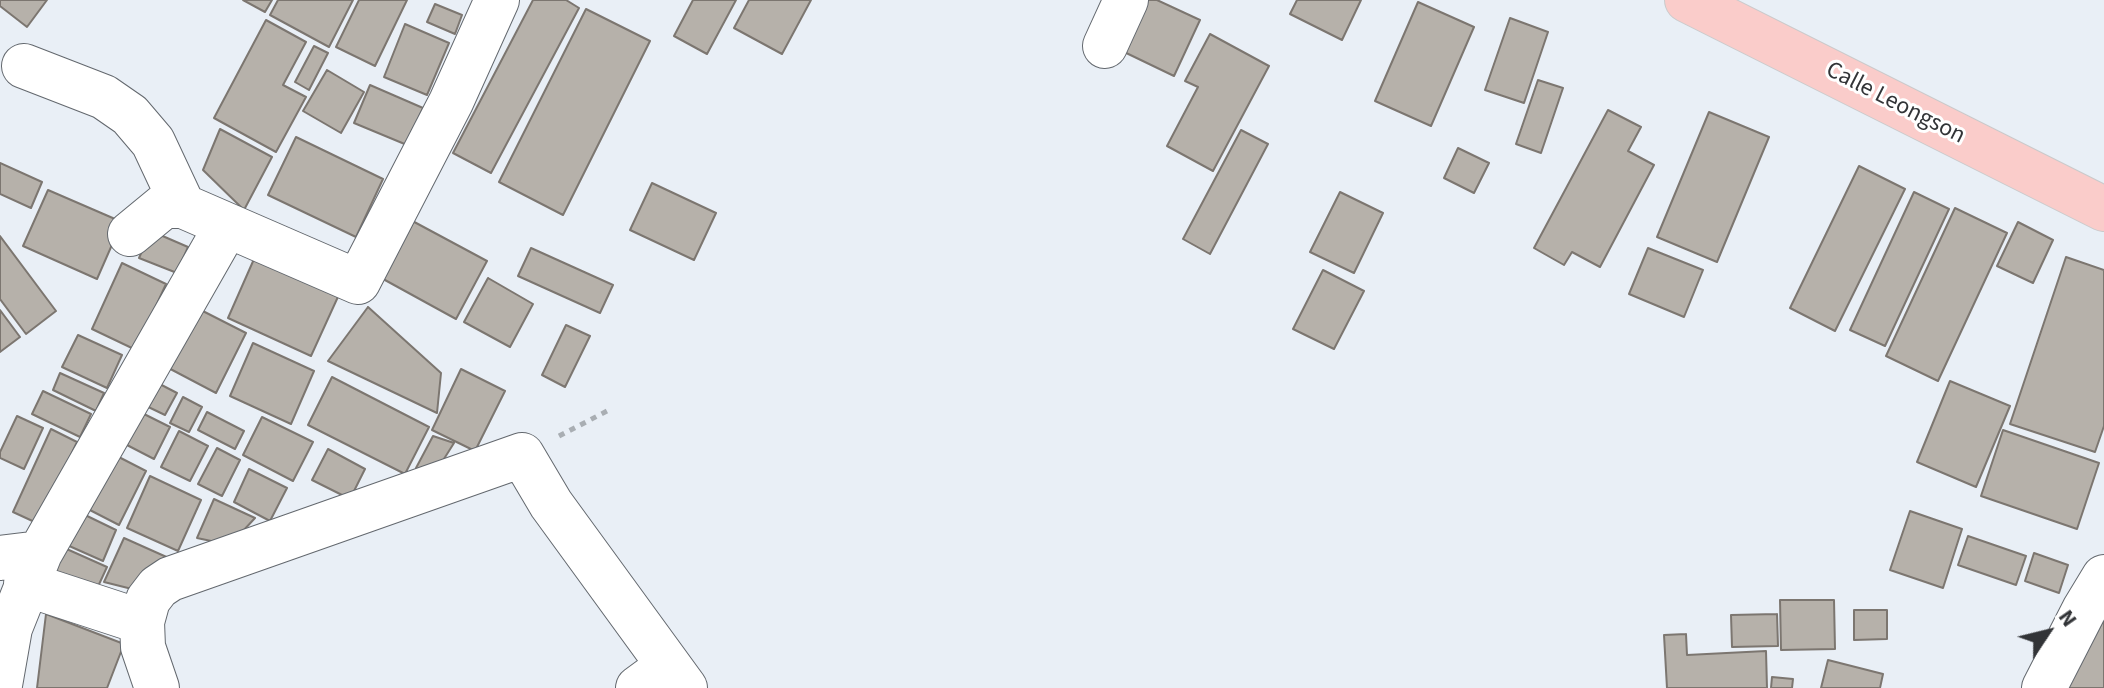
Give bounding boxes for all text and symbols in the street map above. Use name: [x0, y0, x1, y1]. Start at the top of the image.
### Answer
street label: Calle Leongson: [1821, 57, 1969, 151]
north arrow: [2008, 592, 2088, 672]
text: N: [2050, 603, 2085, 633]

